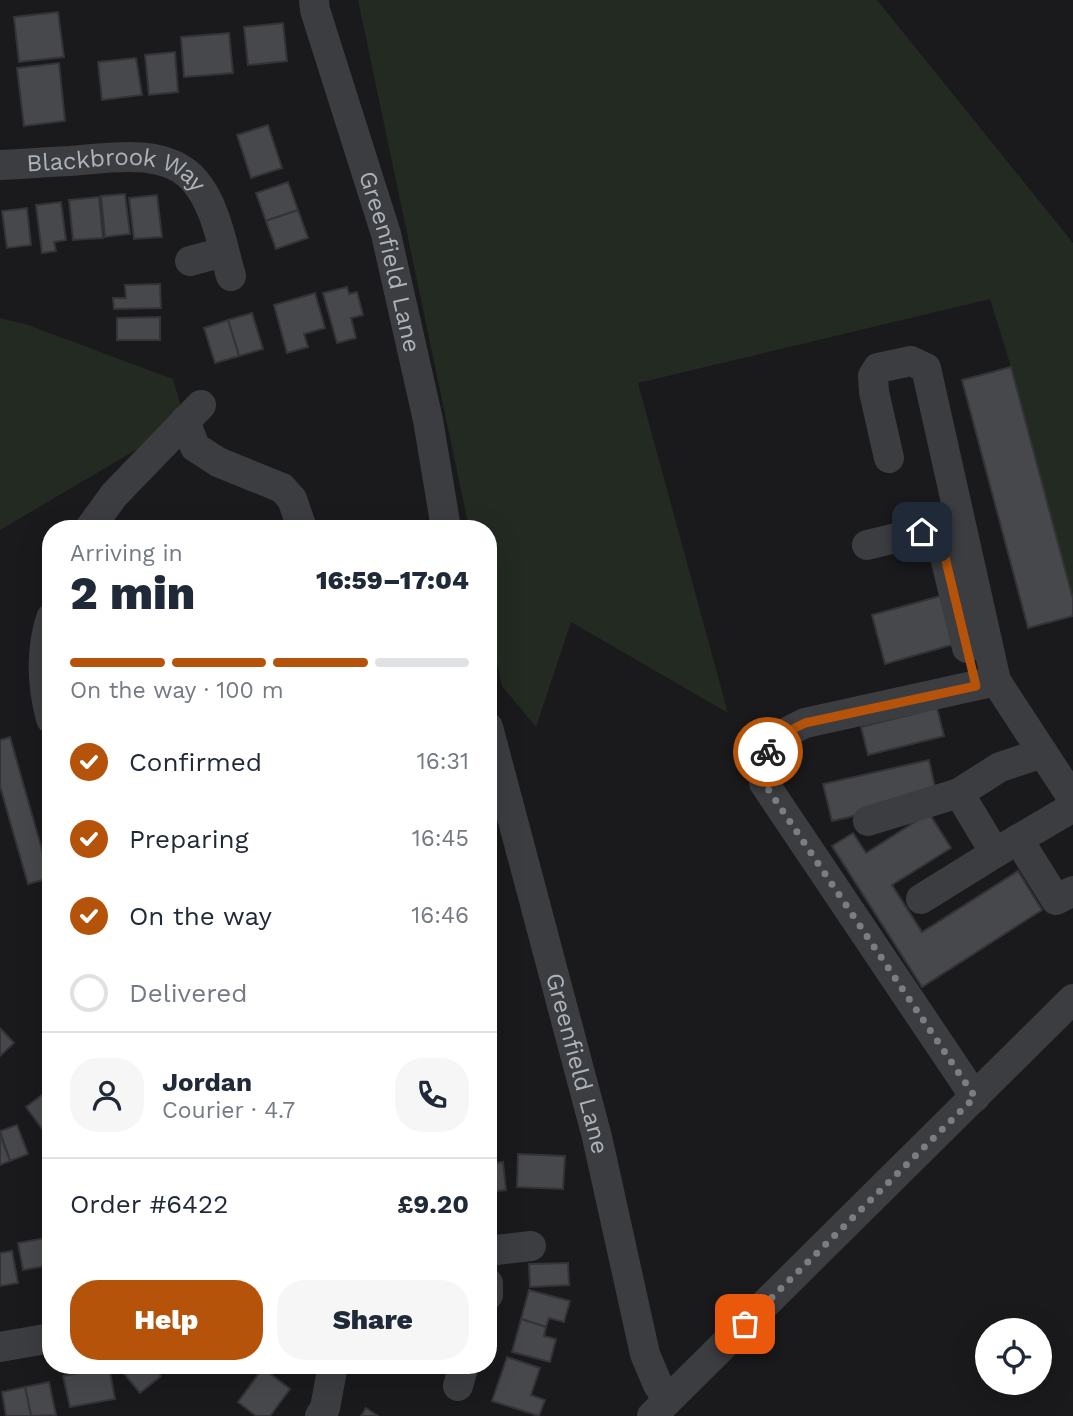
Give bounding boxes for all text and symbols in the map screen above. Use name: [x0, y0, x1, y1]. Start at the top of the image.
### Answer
street label: Blackbrook Way: [26, 143, 212, 198]
street label: Greenfield Lane: [353, 168, 426, 355]
pin: [892, 502, 952, 562]
icon: home: [903, 513, 941, 551]
text: Arriving in: [70, 540, 183, 567]
text: 16:59–17:04: [316, 565, 469, 595]
text: 2 min: [70, 566, 195, 620]
text: On the way · 100 m: [70, 677, 284, 704]
courier: [733, 717, 803, 787]
icon: bike: [749, 733, 787, 771]
icon: check: [70, 743, 108, 781]
text: Confirmed: [129, 747, 262, 777]
text: 16:31: [417, 748, 469, 775]
icon: check: [70, 820, 108, 858]
text: Preparing: [129, 824, 249, 854]
text: 16:45: [412, 825, 469, 852]
icon: check: [70, 897, 108, 935]
text: On the way: [129, 901, 272, 931]
text: 16:46: [411, 902, 469, 929]
street label: Greenfield Lane: [540, 970, 614, 1156]
text: Delivered: [129, 978, 248, 1008]
button: person: [70, 1058, 144, 1132]
button: phone: [395, 1058, 469, 1132]
text: Jordan: [162, 1067, 252, 1097]
text: Courier · 4.7: [162, 1097, 295, 1124]
text: Order #6422: [70, 1189, 228, 1219]
text: £9.20: [397, 1189, 469, 1219]
button: Help: [70, 1280, 263, 1360]
button: Share: [277, 1280, 469, 1360]
pin: [715, 1294, 775, 1354]
icon: bag: [726, 1305, 764, 1343]
map controls: [975, 1318, 1052, 1395]
button: locate: [975, 1318, 1052, 1395]

